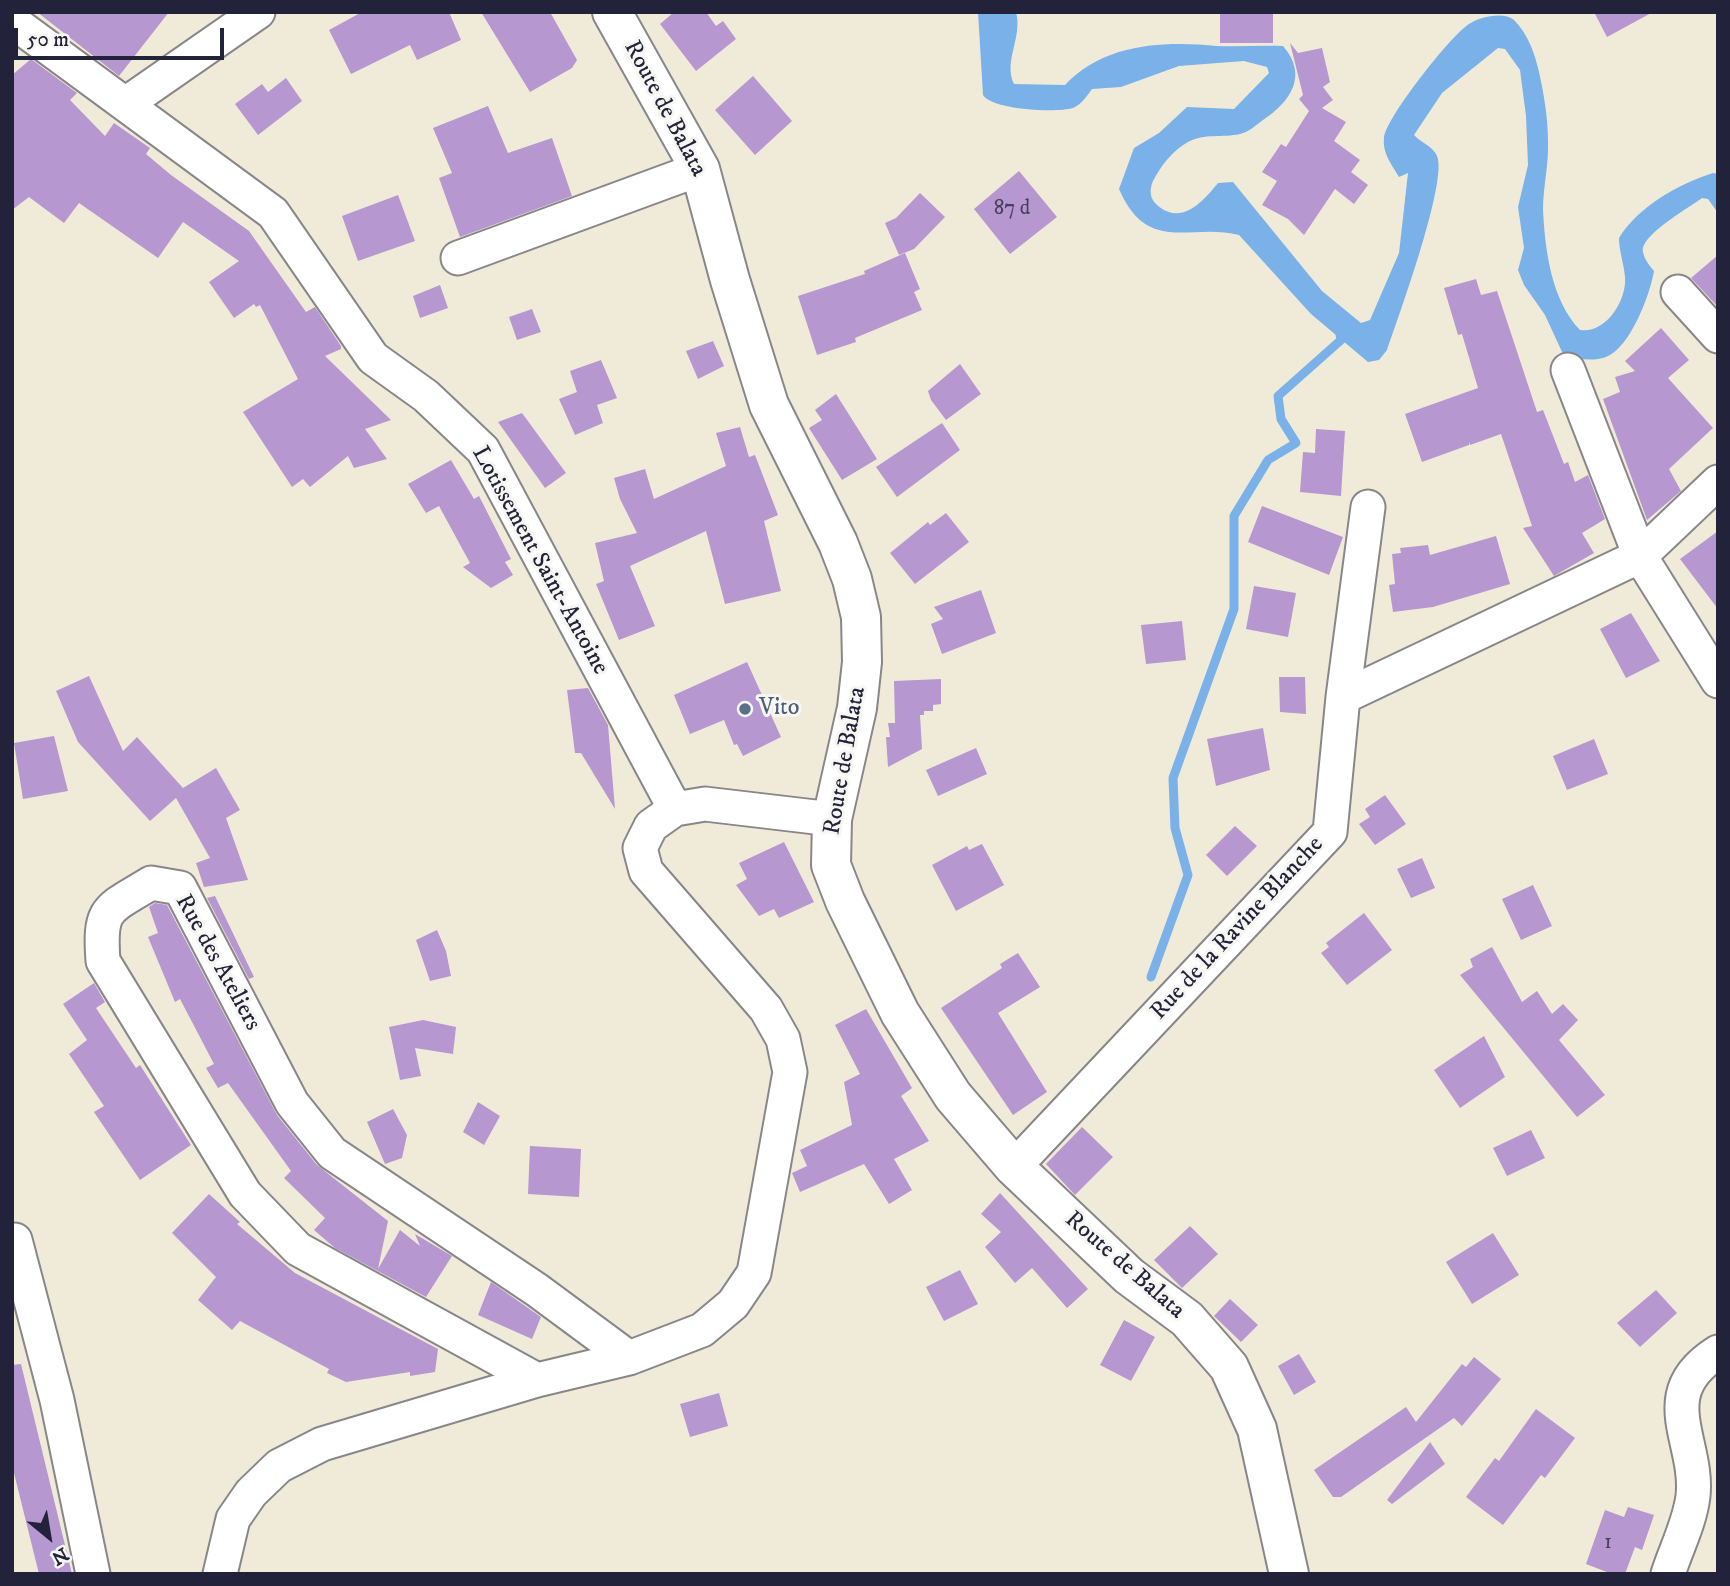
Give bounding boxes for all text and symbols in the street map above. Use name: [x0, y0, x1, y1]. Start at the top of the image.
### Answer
scale bar: [18, 14, 228, 58]
text: 50 m: [27, 27, 69, 53]
street label: Route de Balata: [616, 36, 712, 182]
house number: 87 d: [994, 197, 1030, 223]
street label: Lotissement Saint-Antoine: [464, 442, 614, 680]
street label: Route de Balata: [819, 685, 873, 837]
place label: Vito: [759, 695, 799, 723]
marker: Vito: [737, 701, 753, 717]
street label: Rue de la Ravine Blanche: [1146, 831, 1330, 1027]
street label: Rue des Ateliers: [168, 890, 266, 1036]
street label: Route de Balata: [1058, 1206, 1190, 1326]
north arrow: [14, 1502, 84, 1572]
house number: 1: [1604, 1531, 1612, 1557]
text: N: [47, 1542, 72, 1569]

